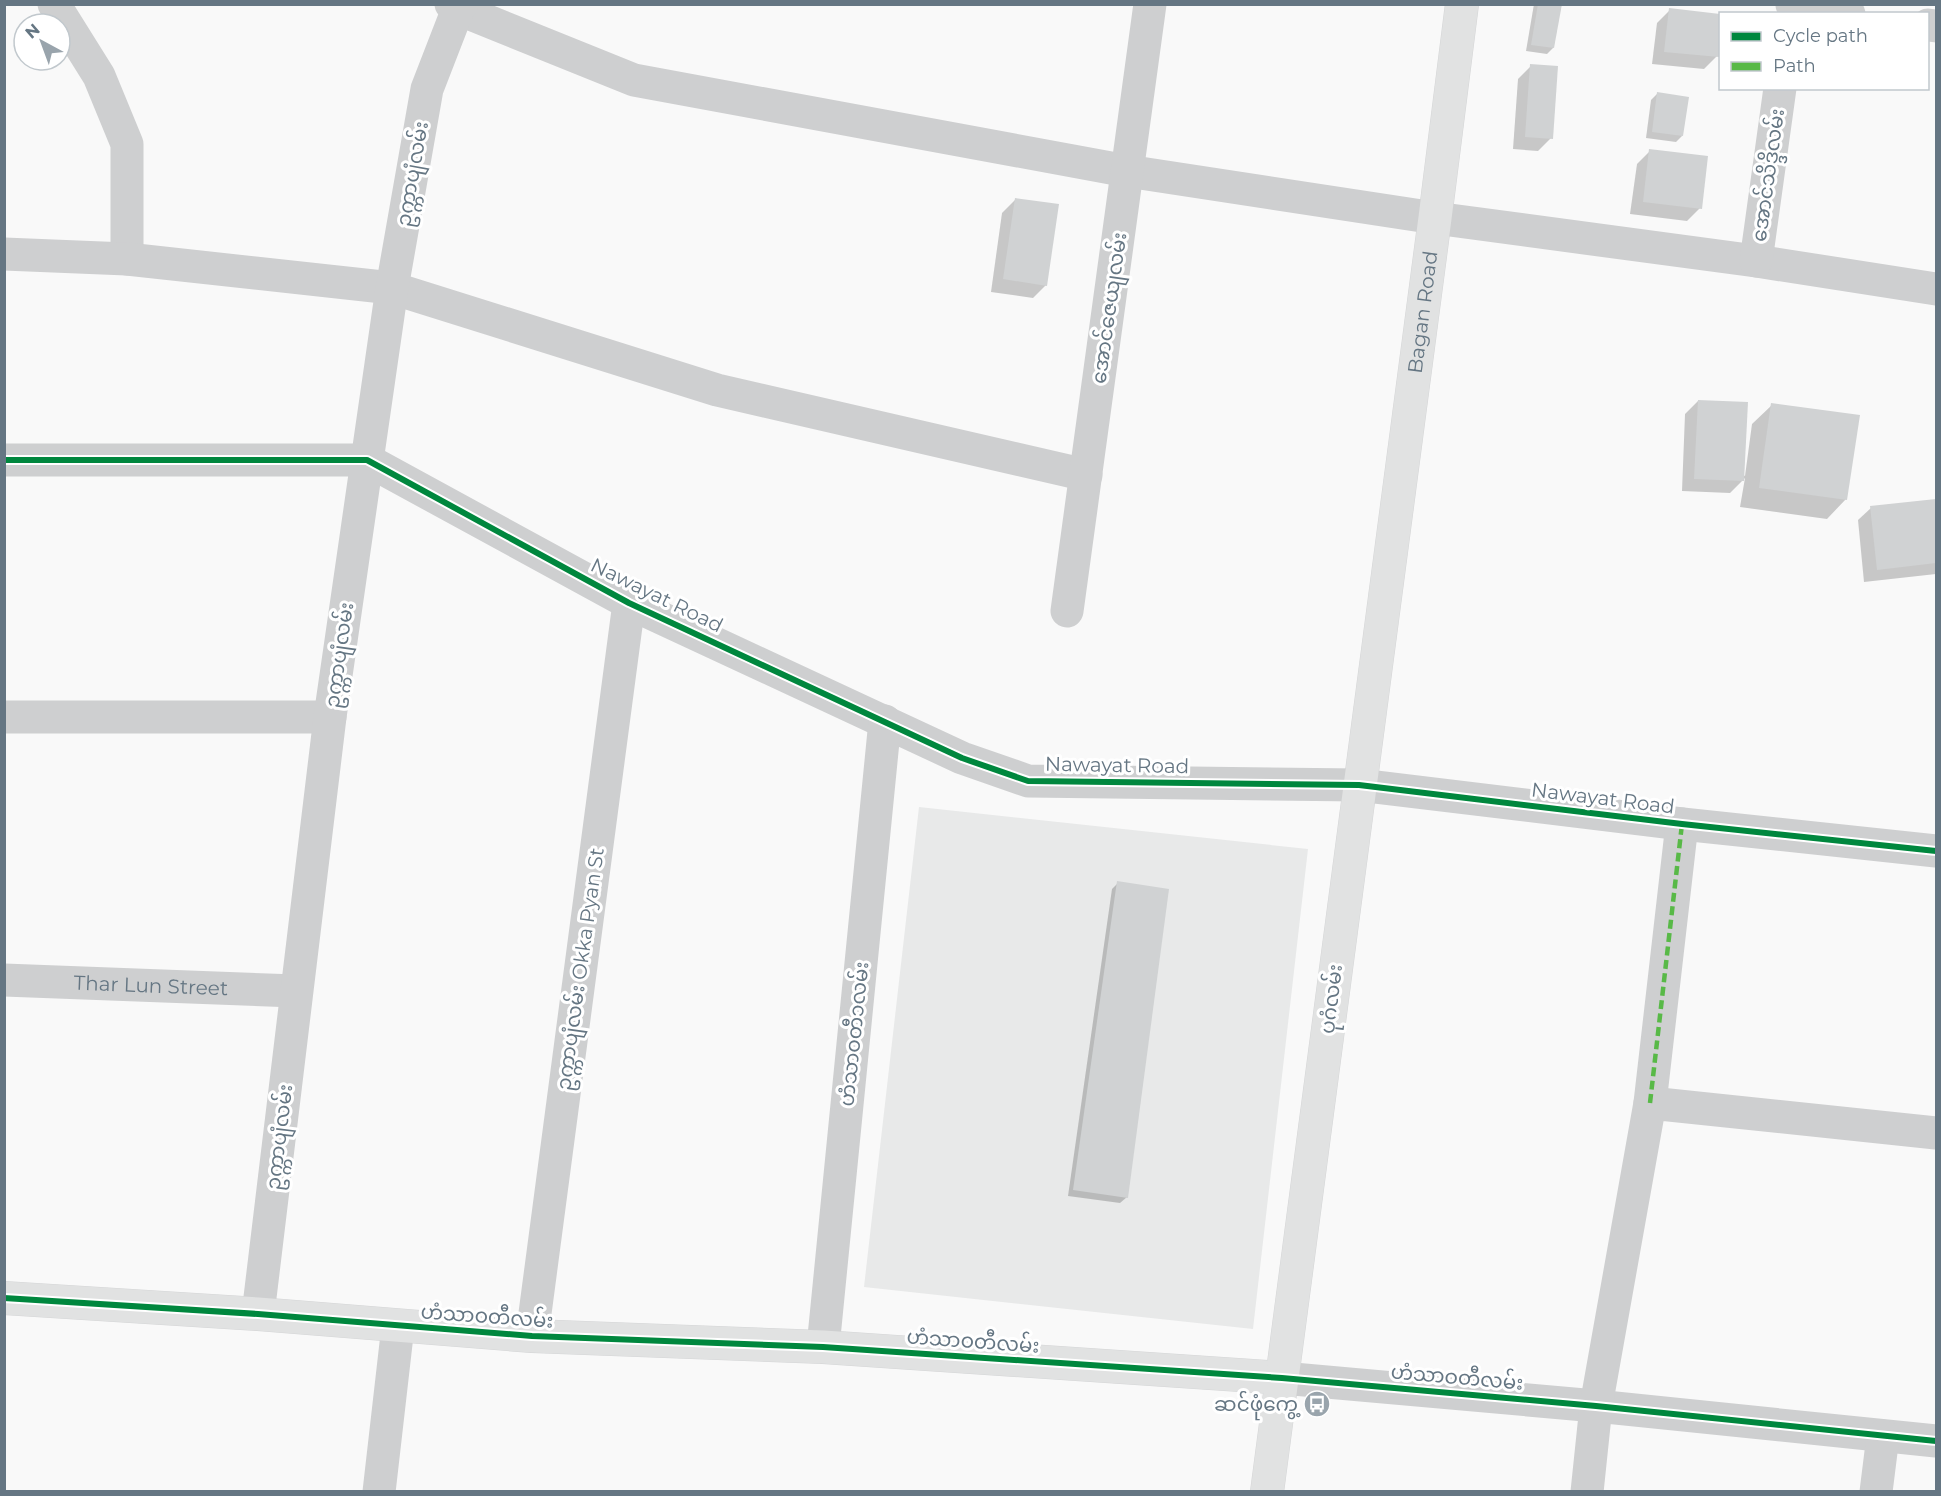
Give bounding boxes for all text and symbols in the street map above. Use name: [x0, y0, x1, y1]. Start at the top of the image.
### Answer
north arrow: [12, 12, 72, 72]
legend: [1719, 12, 1929, 90]
text: N: [21, 20, 44, 42]
text: Cycle path: [1773, 25, 1868, 47]
text: Path: [1773, 55, 1816, 77]
street label: အောင်သိဒ္ဒိလမ်း: [1745, 107, 1794, 244]
street label: ဥက္ကာပျံလမ်း: [389, 119, 437, 229]
street label: အောင်ဇေယျလမ်း: [1085, 231, 1135, 386]
street label: Bagan Road: [1403, 249, 1443, 375]
street label: Nawayat Road: [587, 553, 727, 637]
street label: ဥက္ကာပျံလမ်း: [318, 600, 362, 710]
street label: Nawayat Road: [1045, 752, 1189, 778]
street label: Nawayat Road: [1530, 777, 1676, 819]
street label: ဥက္ကာပျံလမ်း Okka Pyan St: [549, 846, 613, 1093]
street label: ဟံသာဝတီ၁လမ်း: [832, 960, 874, 1108]
street label: ပုဂံလမ်း: [1313, 963, 1352, 1036]
street label: Thar Lun Street: [73, 971, 229, 1000]
street label: ဥက္ကာပျံလမ်း: [259, 1082, 301, 1192]
street label: ဟံသာဝတီလမ်း: [420, 1297, 554, 1333]
street label: ဟံသာဝတီလမ်း: [906, 1322, 1040, 1358]
street label: ဟံသာဝတီလမ်း: [1390, 1357, 1524, 1395]
bus stop icon: ဆင်ဖုံကွေ့: [1302, 1389, 1332, 1419]
place label: ဆင်ဖုံကွေ့: [1214, 1390, 1301, 1421]

